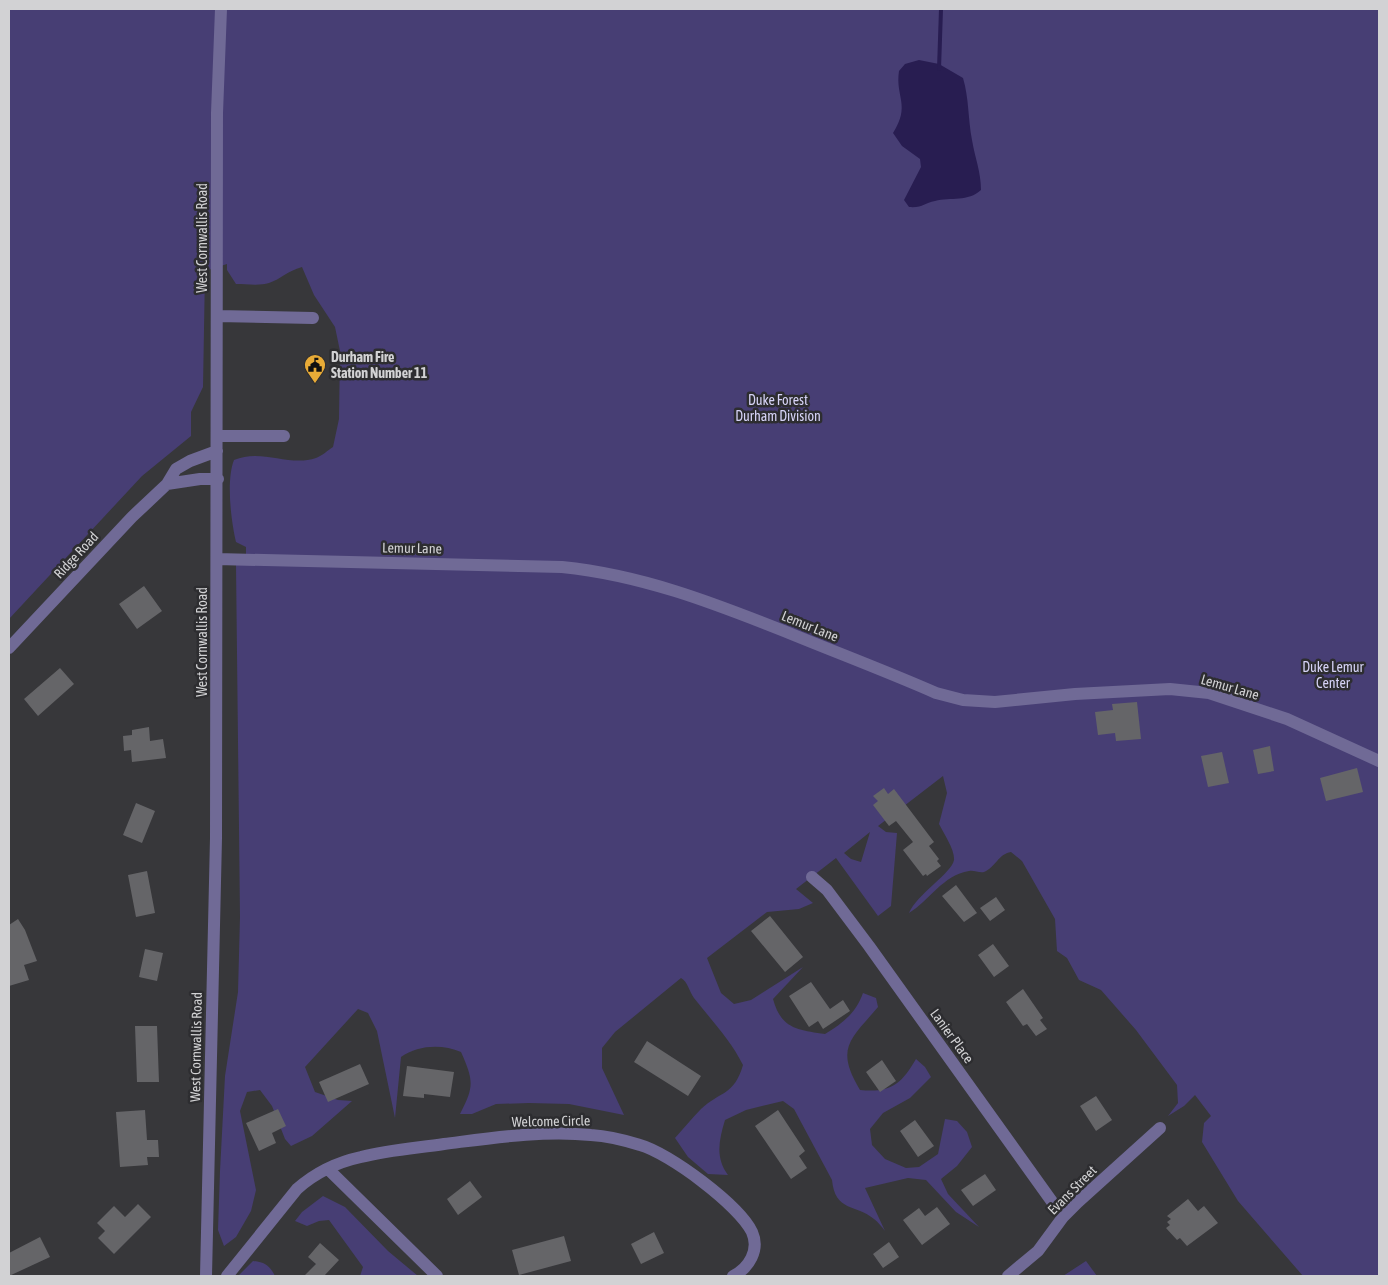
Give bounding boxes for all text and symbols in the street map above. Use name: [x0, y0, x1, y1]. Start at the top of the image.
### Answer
street label: West Cornwallis Road: [194, 183, 210, 293]
place label: Durham Fire Station Number 11: [331, 349, 428, 381]
public building icon: Durham Fire Station Number 11: [303, 353, 327, 384]
park label: Duke Forest Durham Division: [735, 392, 821, 424]
street label: Ridge Road: [51, 528, 101, 582]
street label: Lemur Lane: [382, 539, 442, 557]
street label: West Cornwallis Road: [194, 587, 210, 697]
street label: Lemur Lane: [779, 607, 841, 645]
park label: Duke Lemur Center: [1302, 659, 1365, 691]
street label: Lemur Lane: [1199, 671, 1261, 703]
street label: West Cornwallis Road: [187, 992, 205, 1102]
street label: Lanier Place: [927, 1006, 977, 1066]
street label: Welcome Circle: [512, 1112, 590, 1130]
street label: Evans Street: [1044, 1162, 1100, 1218]

